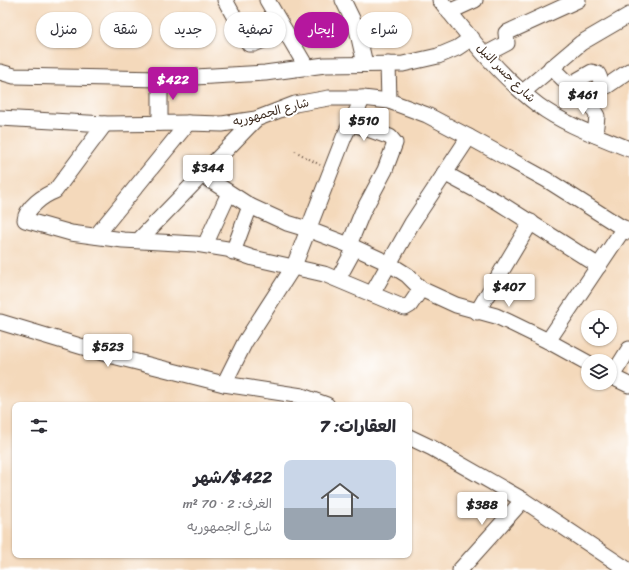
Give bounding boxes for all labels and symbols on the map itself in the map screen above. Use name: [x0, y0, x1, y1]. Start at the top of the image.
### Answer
street label: شارع جسر النيل: [471, 38, 541, 108]
pin: $422: [149, 67, 197, 101]
pin: $461: [559, 82, 607, 116]
street label: شارع الجمهوريه: [230, 91, 312, 133]
pin: $510: [340, 108, 388, 142]
pin: $344: [184, 155, 232, 189]
pin: $407: [485, 274, 533, 308]
pin: $523: [84, 334, 132, 368]
pin: $388: [458, 492, 506, 526]

